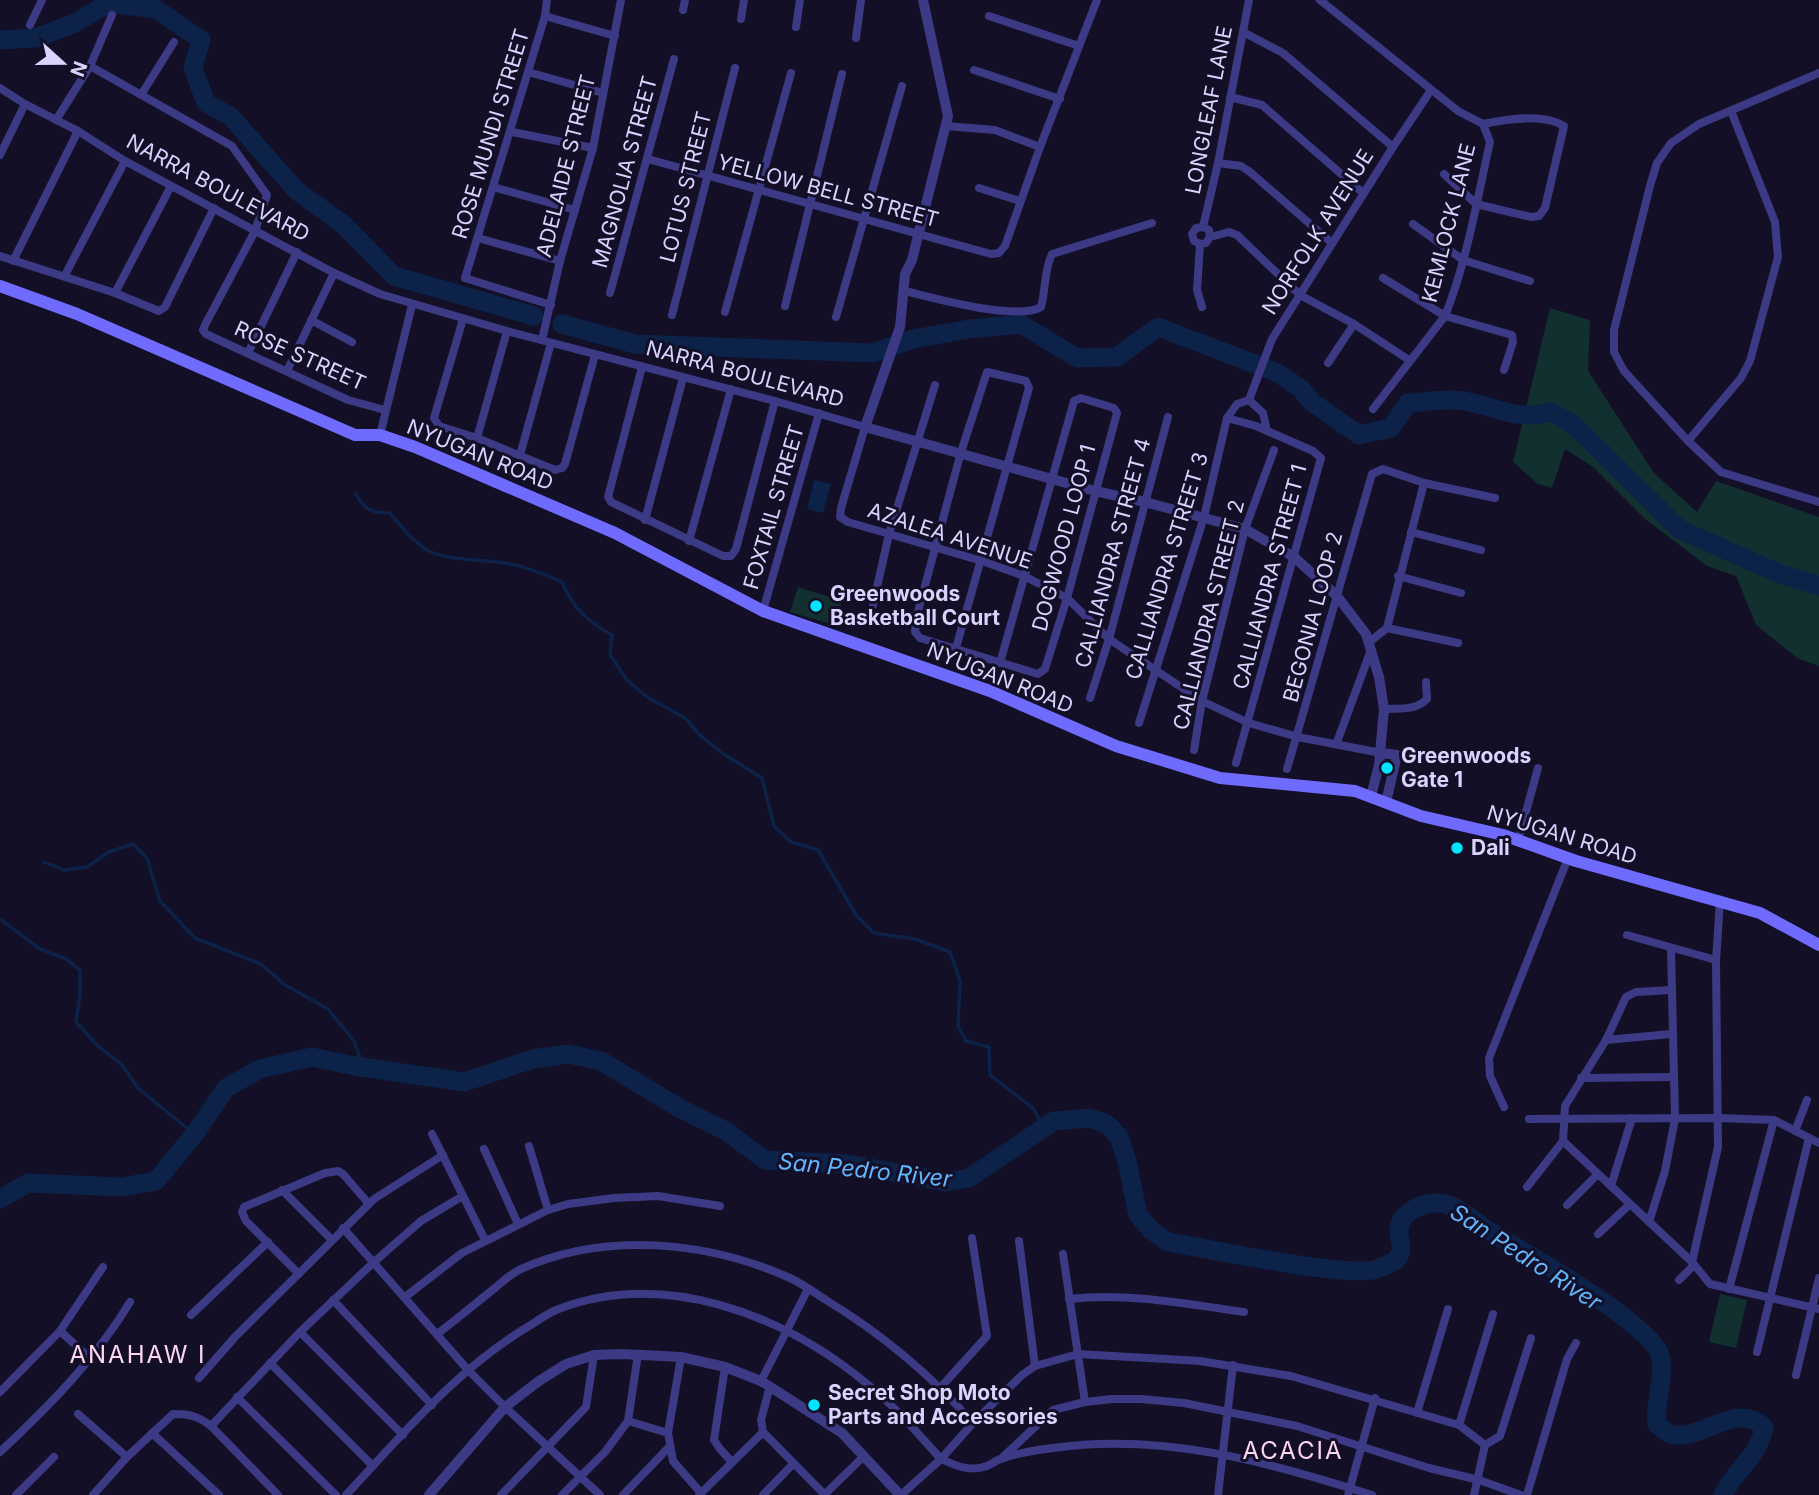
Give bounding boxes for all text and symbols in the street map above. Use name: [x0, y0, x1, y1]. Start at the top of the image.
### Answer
street label: LONGLEAF LANE: [1180, 24, 1237, 196]
street label: ROSE MUNDI STREET: [447, 26, 534, 242]
north arrow: [28, 28, 98, 98]
text: N: [65, 58, 92, 80]
street label: ADELAIDE STREET: [531, 72, 600, 260]
street label: MAGNOLIA STREET: [587, 73, 662, 271]
street label: LOTUS STREET: [655, 109, 716, 265]
street label: NARRA BOULEVARD: [122, 129, 314, 246]
street label: KEMLOCK LANE: [1417, 141, 1480, 305]
street label: NORFOLK AVENUE: [1257, 145, 1379, 319]
street label: YELLOW BELL STREET: [715, 149, 942, 232]
street label: ROSE STREET: [231, 315, 370, 396]
street label: NARRA BOULEVARD: [643, 335, 847, 412]
street label: NYUGAN ROAD: [403, 414, 557, 495]
street label: FOXTAIL STREET: [738, 422, 809, 592]
street label: CALLIANDRA STREET 4: [1070, 435, 1155, 671]
street label: DOGWOOD LOOP 1: [1027, 442, 1100, 634]
street label: CALLIANDRA STREET 3: [1120, 449, 1213, 683]
street label: CALLIANDRA STREET 1: [1227, 462, 1312, 692]
street label: AZALEA AVENUE: [865, 497, 1035, 574]
street label: CALLIANDRA STREET 2: [1168, 497, 1249, 733]
street label: BEGONIA LOOP 2: [1278, 529, 1347, 705]
place label: Greenwoods Basketball Court: [830, 581, 1000, 630]
marker: Greenwoods Basketball Court: [808, 598, 824, 614]
street label: NYUGAN ROAD: [923, 637, 1077, 718]
place label: Greenwoods Gate 1: [1401, 743, 1531, 792]
marker: Greenwoods Gate 1: [1379, 760, 1395, 776]
street label: NYUGAN ROAD: [1484, 800, 1640, 869]
place label: Dali: [1471, 835, 1510, 860]
marker: Dali: [1449, 840, 1465, 856]
water label: San Pedro River: [777, 1147, 954, 1193]
water label: San Pedro River: [1445, 1198, 1608, 1317]
district label: ANAHAW I: [69, 1340, 207, 1369]
place label: Secret Shop Moto Parts and Accessories: [828, 1380, 1058, 1429]
marker: Secret Shop Moto Parts and Accessories: [806, 1397, 822, 1413]
district label: ACACIA: [1242, 1436, 1344, 1465]

